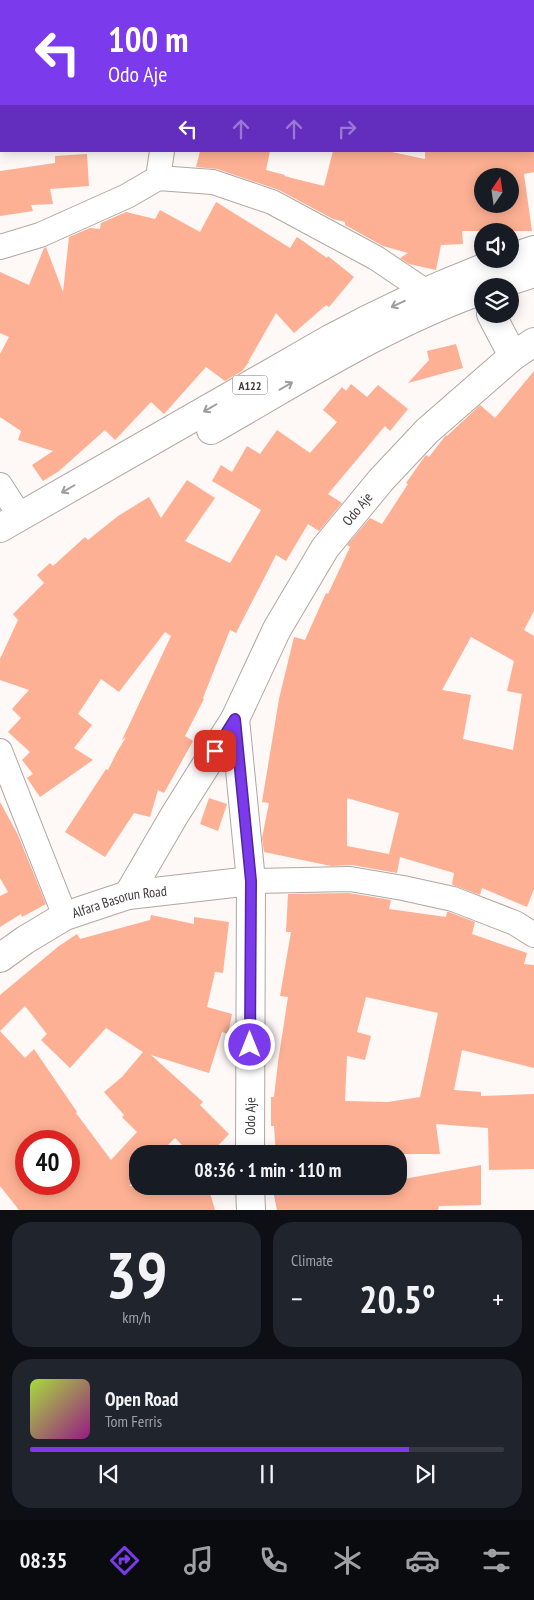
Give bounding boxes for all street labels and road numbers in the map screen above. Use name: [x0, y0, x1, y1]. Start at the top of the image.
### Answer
road number: A122: [232, 376, 268, 394]
street label: Odo Aje: [338, 488, 376, 529]
street label: Alfara Basorun Road: [70, 882, 168, 922]
street label: Odo Aje: [241, 1097, 259, 1135]

